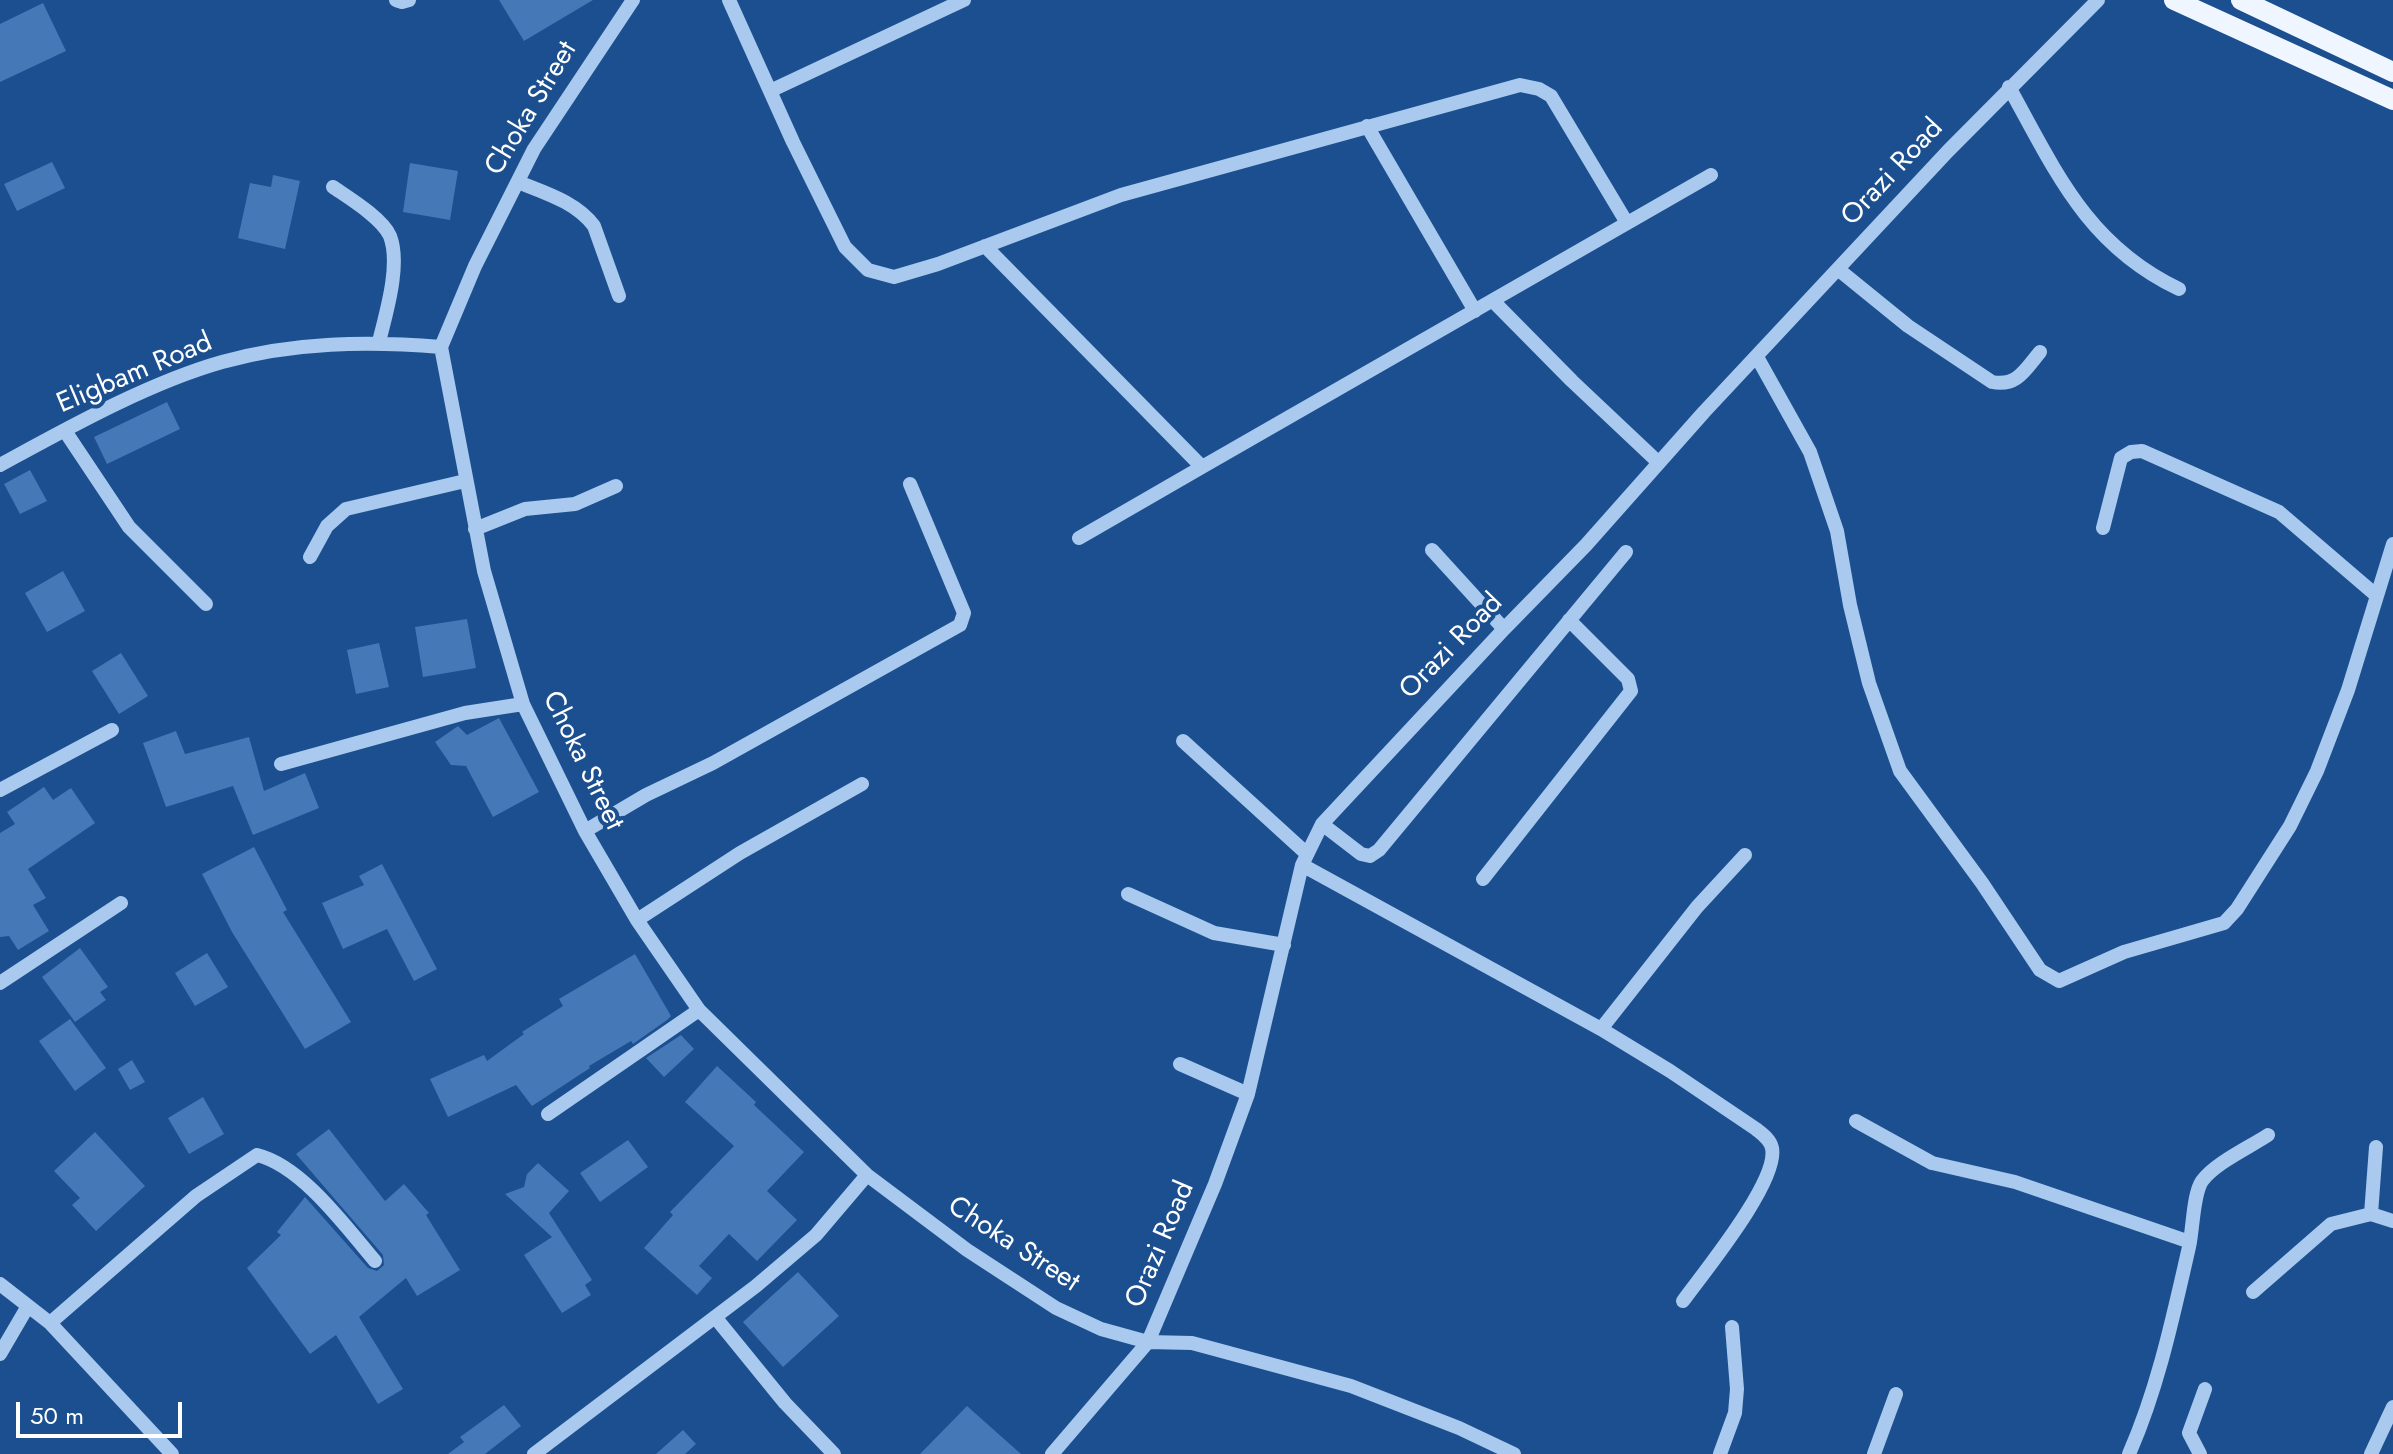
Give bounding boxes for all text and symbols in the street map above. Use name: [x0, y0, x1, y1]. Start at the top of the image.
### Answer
street label: Choka Street: [479, 36, 585, 182]
street label: Orazi Road: [1835, 112, 1951, 234]
street label: Eligbam Road: [52, 326, 218, 422]
street label: Orazi Road: [1393, 587, 1511, 707]
street label: Choka Street: [534, 686, 630, 836]
street label: Orazi Road: [1119, 1177, 1203, 1313]
street label: Choka Street: [941, 1190, 1085, 1300]
scale bar: [20, 1386, 186, 1436]
text: 50 m: [30, 1398, 84, 1433]

